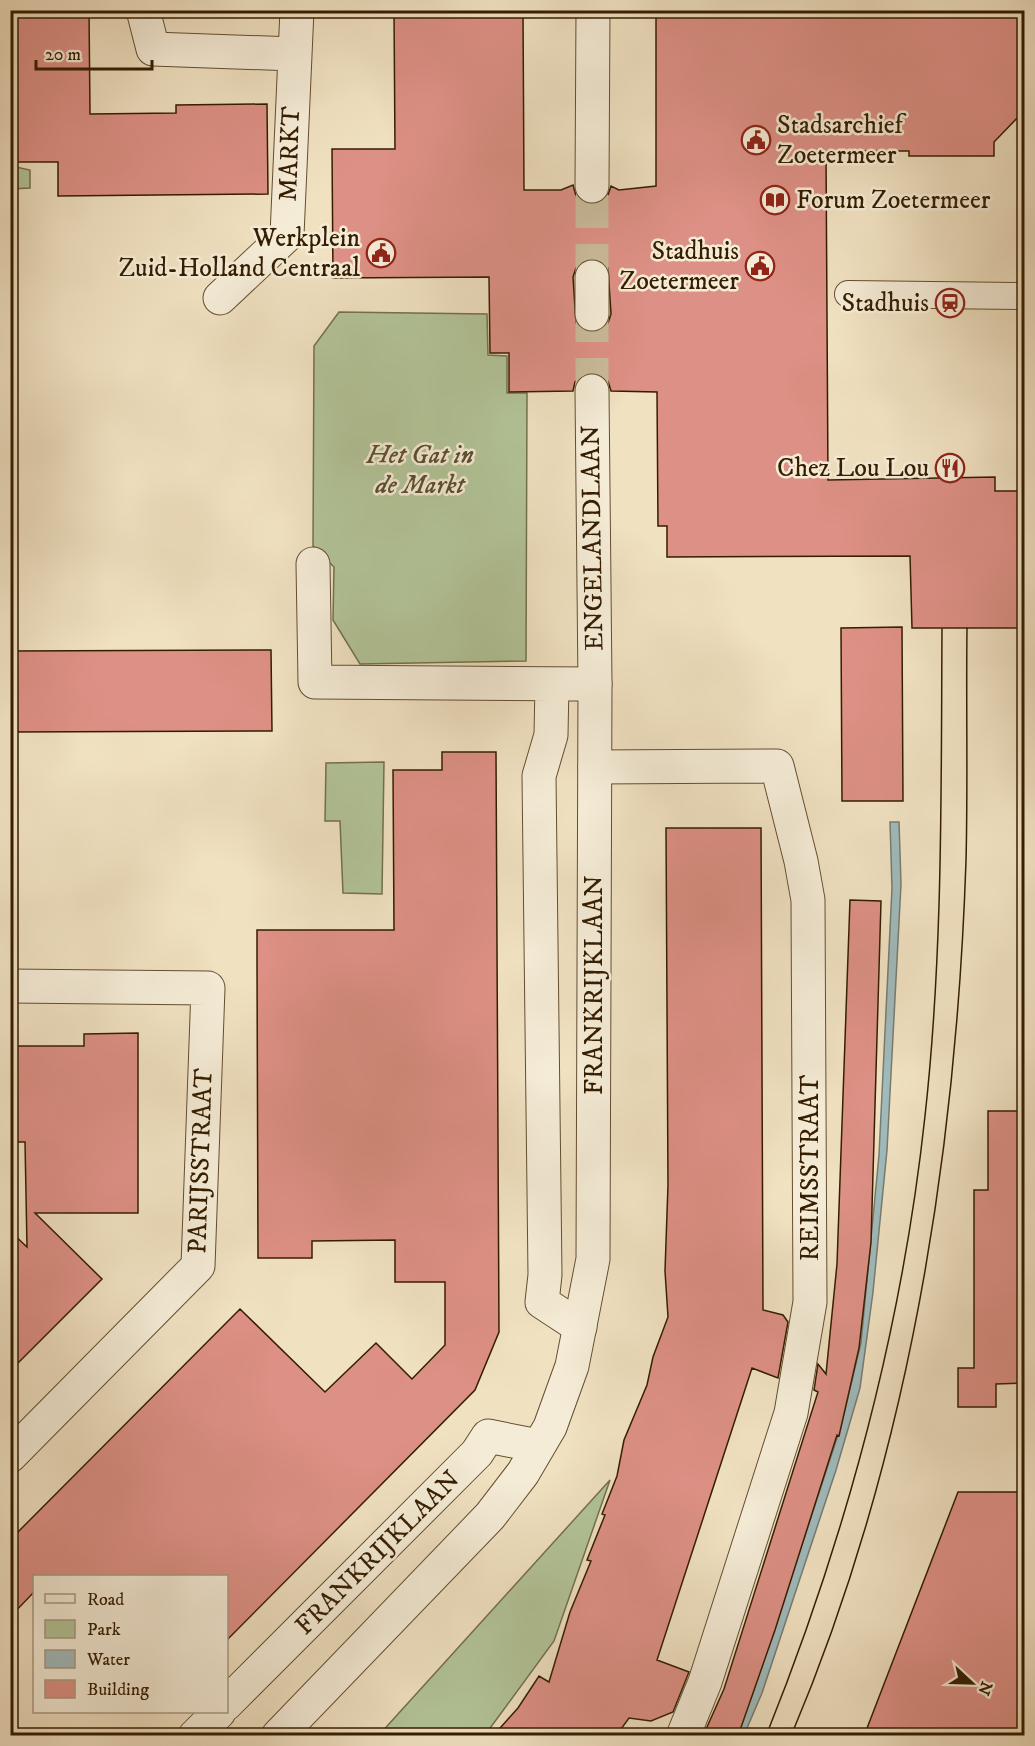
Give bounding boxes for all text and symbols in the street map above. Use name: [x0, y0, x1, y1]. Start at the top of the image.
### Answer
scale bar: [36, 33, 152, 71]
text: 20 m: [45, 44, 81, 66]
street label: MARKT: [272, 106, 308, 202]
place label: Stadsarchief Zoetermeer: [777, 109, 907, 172]
public building icon: Stadsarchief Zoetermeer: [740, 124, 772, 156]
library icon: Forum Zoetermeer: [759, 184, 791, 216]
place label: Forum Zoetermeer: [796, 184, 991, 217]
place label: Werkplein Zuid-Holland Centraal: [118, 222, 360, 285]
place label: Stadhuis Zoetermeer: [619, 235, 739, 298]
public building icon: Werkplein Zuid-Holland Centraal: [365, 237, 397, 269]
public building icon: Stadhuis Zoetermeer: [744, 250, 776, 282]
place label: Stadhuis: [842, 287, 929, 320]
station icon: Stadhuis: [934, 287, 966, 319]
street label: ENGELANDLAAN: [575, 425, 611, 651]
park label: Het Gat in de Markt: [365, 439, 474, 502]
place label: Chez Lou Lou: [777, 452, 929, 485]
restaurant icon: Chez Lou Lou: [934, 452, 966, 484]
street label: FRANKRIJKLAAN: [578, 875, 611, 1095]
street label: PARIJSSTRAAT: [181, 1067, 221, 1254]
street label: REIMSSTRAAT: [794, 1074, 827, 1261]
street label: FRANKRIJKLAAN: [289, 1464, 467, 1642]
legend: [33, 1575, 228, 1713]
text: Road: [87, 1589, 124, 1611]
text: Park: [87, 1619, 121, 1641]
text: Water: [86, 1649, 130, 1671]
north arrow: [942, 1653, 1002, 1713]
text: N: [973, 1678, 997, 1698]
text: Building: [87, 1679, 149, 1701]

